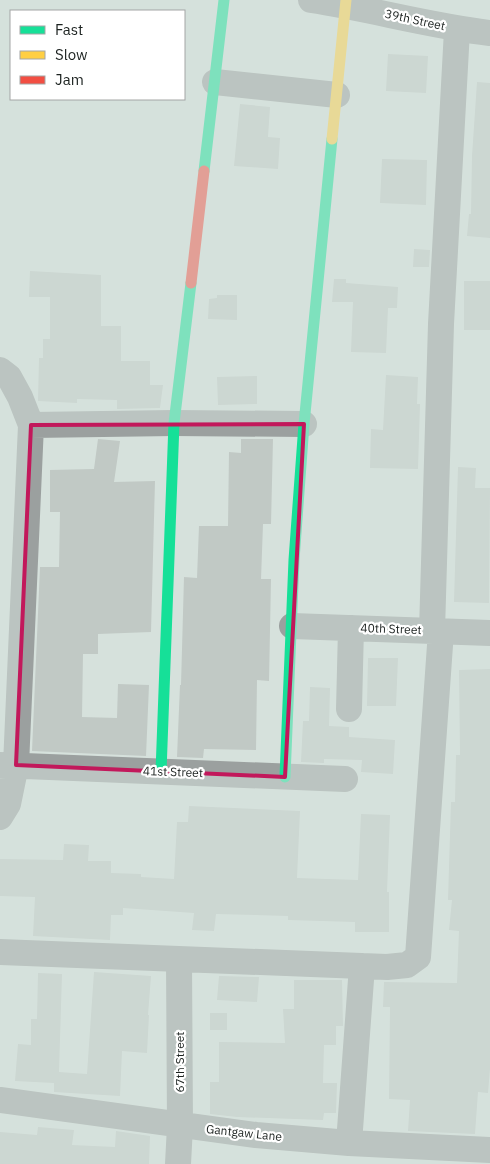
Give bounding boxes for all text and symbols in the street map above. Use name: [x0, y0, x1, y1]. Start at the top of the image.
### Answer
street label: 39th Street: [384, 6, 447, 33]
legend: [10, 10, 185, 100]
text: Fast: [55, 20, 83, 39]
text: Slow: [55, 45, 88, 64]
text: Jam: [55, 70, 84, 89]
street label: 40th Street: [360, 620, 422, 637]
street label: 41st Street: [143, 763, 203, 780]
street label: 67th Street: [172, 1031, 187, 1093]
street label: Gantgaw Lane: [205, 1121, 283, 1144]

